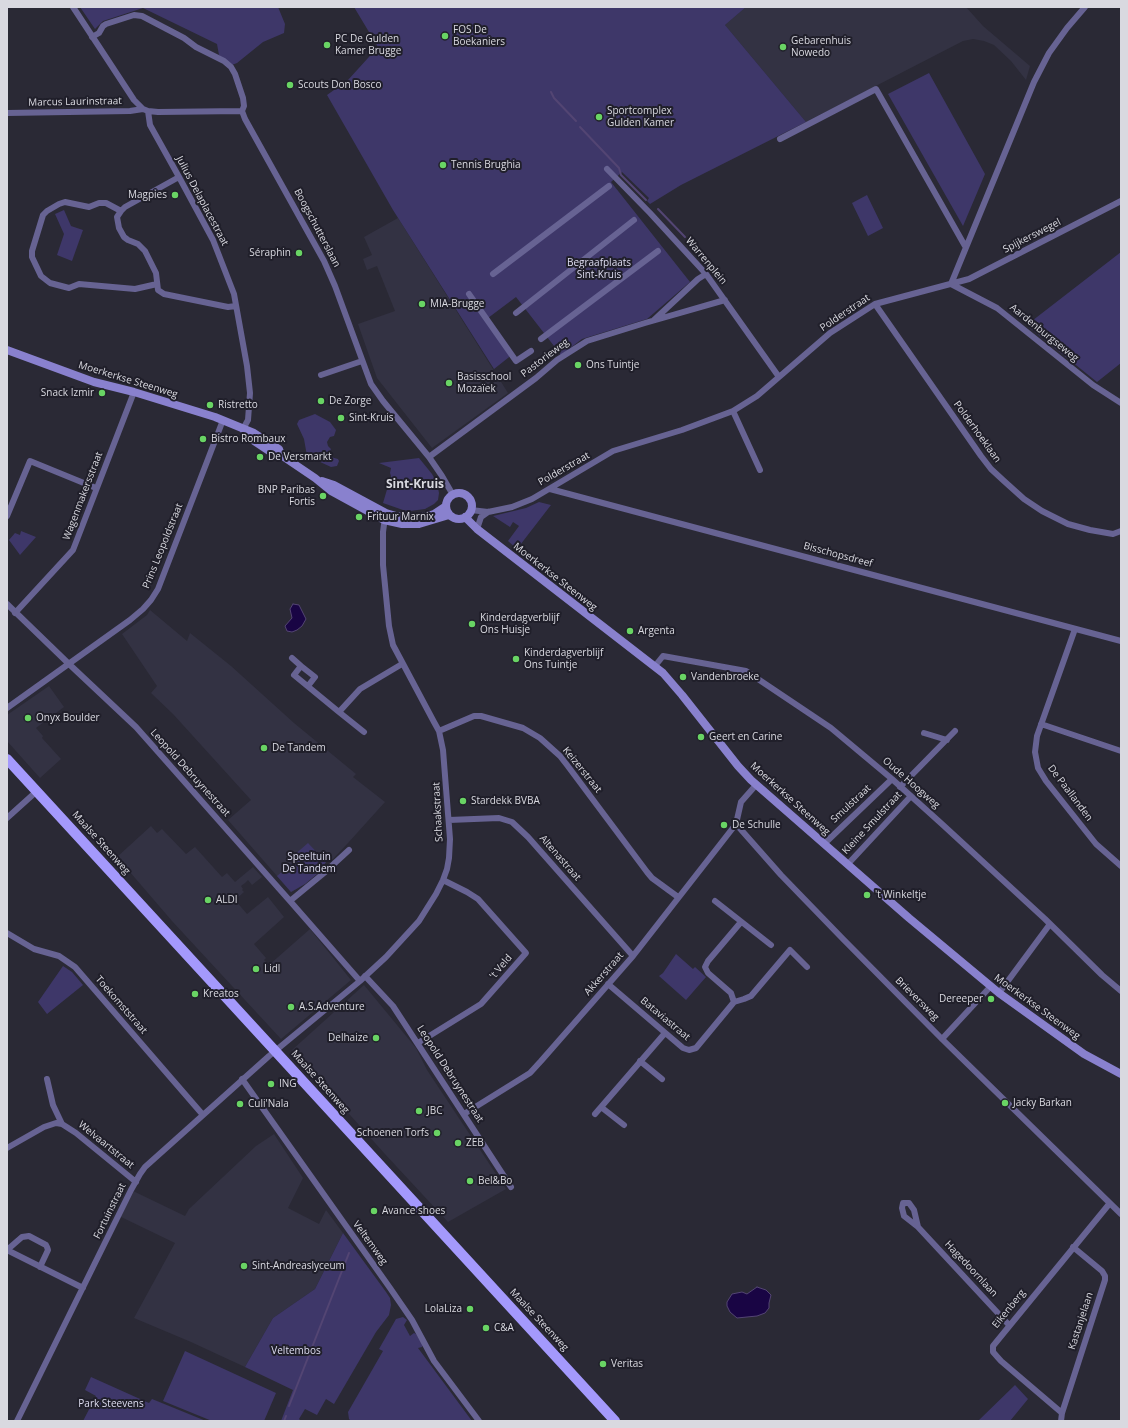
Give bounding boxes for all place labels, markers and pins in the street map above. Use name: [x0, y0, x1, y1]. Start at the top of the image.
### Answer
place label: FOS De Boekaniers: [453, 24, 505, 48]
marker: FOS De Boekaniers: [440, 31, 450, 41]
place label: PC De Gulden Kamer Brugge: [335, 33, 401, 56]
place label: Gebarenhuis Nowedo: [791, 35, 851, 58]
marker: PC De Gulden Kamer Brugge: [322, 40, 332, 50]
marker: Gebarenhuis Nowedo: [778, 42, 788, 52]
place label: Scouts Don Bosco: [298, 79, 381, 91]
marker: Scouts Don Bosco: [285, 80, 295, 90]
place label: Sportcomplex Gulden Kamer: [607, 105, 674, 128]
marker: Sportcomplex Gulden Kamer: [594, 112, 604, 122]
place label: Tennis Brughia: [451, 159, 521, 171]
marker: Tennis Brughia: [438, 160, 448, 170]
place label: Magpies: [128, 189, 167, 201]
marker: Magpies: [170, 190, 180, 200]
place label: Séraphin: [249, 247, 291, 259]
marker: Séraphin: [294, 248, 304, 258]
place label: MIA-Brugge: [430, 298, 484, 310]
marker: MIA-Brugge: [417, 299, 427, 309]
place label: Ons Tuintje: [586, 359, 639, 371]
marker: Ons Tuintje: [573, 360, 583, 370]
place label: Basisschool Mozaïek: [457, 371, 511, 394]
marker: Basisschool Mozaïek: [444, 378, 454, 388]
place label: Snack Izmir: [41, 387, 94, 399]
marker: Snack Izmir: [97, 388, 107, 398]
place label: De Zorge: [329, 395, 371, 407]
marker: De Zorge: [316, 396, 326, 406]
place label: Ristretto: [218, 399, 258, 411]
marker: Ristretto: [205, 400, 215, 410]
place label: Sint-Kruis: [349, 412, 394, 424]
marker: Sint-Kruis: [336, 413, 346, 423]
place label: Bistro Rombaux: [211, 433, 286, 445]
marker: Bistro Rombaux: [198, 434, 208, 444]
place label: De Versmarkt: [268, 451, 332, 463]
marker: De Versmarkt: [255, 452, 265, 462]
place label: BNP Paribas Fortis: [258, 484, 315, 508]
marker: BNP Paribas Fortis: [318, 491, 328, 501]
place label: Frituur Marnix: [367, 511, 434, 523]
marker: Frituur Marnix: [354, 512, 364, 522]
place label: Kinderdagverblijf Ons Huisje: [480, 612, 559, 636]
marker: Kinderdagverblijf Ons Huisje: [467, 619, 477, 629]
place label: Argenta: [638, 625, 675, 637]
marker: Argenta: [625, 626, 635, 636]
place label: Kinderdagverblijf Ons Tuintje: [524, 647, 603, 670]
marker: Kinderdagverblijf Ons Tuintje: [511, 654, 521, 664]
place label: Vandenbroeke: [691, 671, 759, 683]
marker: Vandenbroeke: [678, 672, 688, 682]
place label: Onyx Boulder: [36, 712, 100, 724]
marker: Onyx Boulder: [23, 713, 33, 723]
place label: Geert en Carine: [709, 731, 782, 743]
marker: Geert en Carine: [696, 732, 706, 742]
place label: De Tandem: [272, 742, 326, 754]
marker: De Tandem: [259, 743, 269, 753]
place label: Stardekk BVBA: [471, 795, 540, 807]
marker: Stardekk BVBA: [458, 796, 468, 806]
place label: De Schulle: [732, 819, 781, 831]
marker: De Schulle: [719, 820, 729, 830]
place label: 't Winkeltje: [875, 889, 926, 901]
marker: 't Winkeltje: [862, 890, 872, 900]
place label: ALDI: [216, 894, 238, 906]
marker: ALDI: [203, 895, 213, 905]
place label: Lidl: [264, 963, 280, 975]
marker: Lidl: [251, 964, 261, 974]
place label: Kreatos: [203, 988, 239, 1000]
marker: Kreatos: [190, 989, 200, 999]
place label: Dereeper: [939, 993, 983, 1005]
marker: Dereeper: [986, 994, 996, 1004]
place label: A.S.Adventure: [299, 1001, 365, 1013]
marker: A.S.Adventure: [286, 1002, 296, 1012]
place label: Delhaize: [328, 1032, 368, 1044]
marker: Delhaize: [371, 1033, 381, 1043]
place label: ING: [279, 1078, 297, 1090]
marker: ING: [266, 1079, 276, 1089]
place label: Jacky Barkan: [1013, 1097, 1072, 1109]
place label: Culi'Nala: [248, 1098, 289, 1110]
marker: Jacky Barkan: [1000, 1098, 1010, 1108]
marker: Culi'Nala: [235, 1099, 245, 1109]
place label: JBC: [427, 1105, 442, 1117]
marker: JBC: [414, 1106, 424, 1116]
place label: Schoenen Torfs: [357, 1127, 429, 1139]
marker: Schoenen Torfs: [432, 1128, 442, 1138]
place label: ZEB: [466, 1137, 484, 1149]
marker: ZEB: [453, 1138, 463, 1148]
place label: Bel&Bo: [478, 1175, 512, 1187]
marker: Bel&Bo: [465, 1176, 475, 1186]
place label: Avance shoes: [382, 1205, 445, 1217]
marker: Avance shoes: [369, 1206, 379, 1216]
place label: Sint-Andreaslyceum: [252, 1260, 345, 1272]
marker: Sint-Andreaslyceum: [239, 1261, 249, 1271]
place label: LolaLiza: [425, 1303, 462, 1315]
marker: LolaLiza: [465, 1304, 475, 1314]
place label: C&A: [494, 1322, 514, 1334]
marker: C&A: [481, 1323, 491, 1333]
place label: Veritas: [611, 1358, 643, 1370]
marker: Veritas: [598, 1359, 608, 1369]

